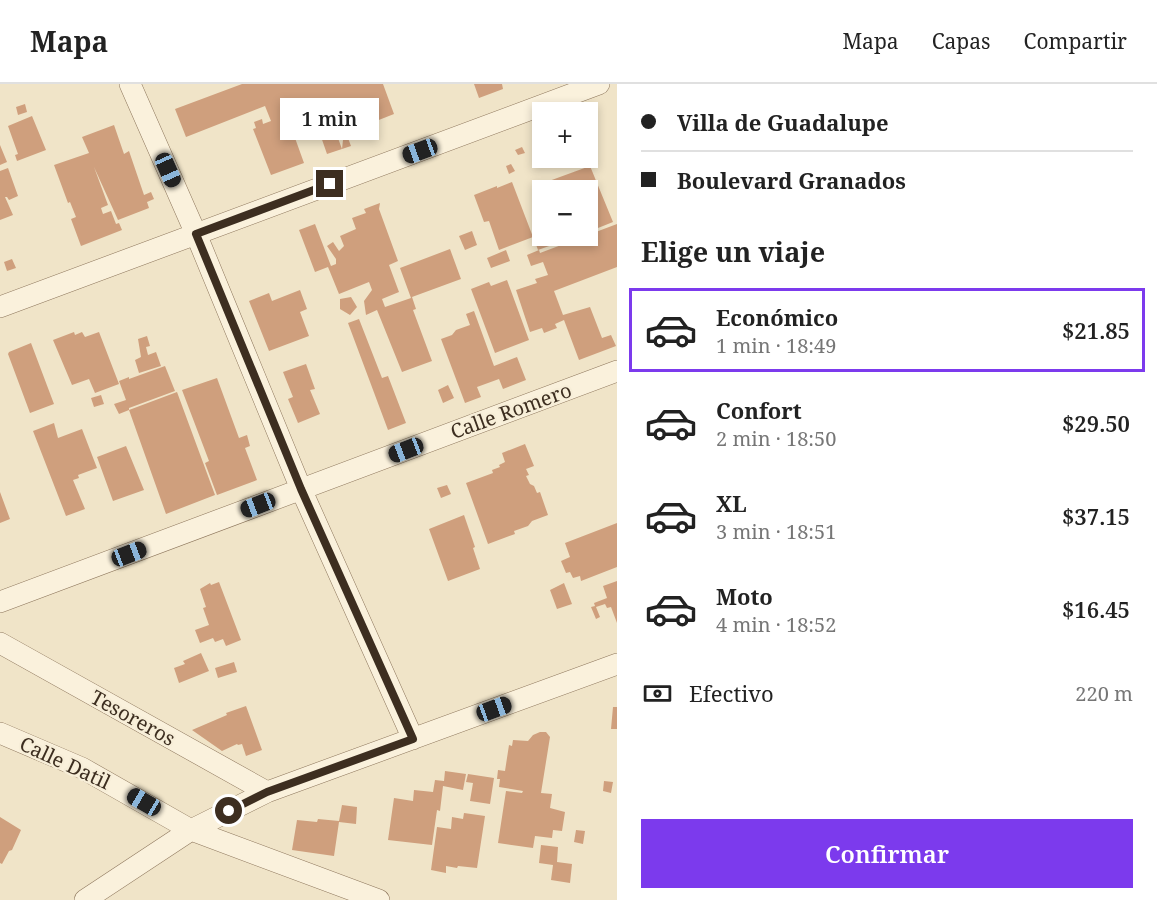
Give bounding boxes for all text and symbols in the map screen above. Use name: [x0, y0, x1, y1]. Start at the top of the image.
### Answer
text: Mapa: [30, 22, 108, 60]
text: Mapa: [842, 27, 899, 55]
text: Capas: [932, 27, 991, 55]
text: Compartir: [1024, 27, 1127, 55]
callout: 1 min: [280, 97, 380, 139]
map controls: [532, 102, 598, 246]
button: +: [532, 102, 598, 168]
text: 1 min: [302, 105, 357, 132]
text: Villa de Guadalupe: [677, 107, 889, 137]
car: [400, 136, 440, 166]
car: [152, 150, 184, 190]
text: Boulevard Granados: [677, 165, 906, 195]
route end: [316, 170, 343, 197]
button: −: [532, 180, 598, 246]
text: Elige un viaje: [641, 233, 825, 270]
text: Económico: [716, 302, 838, 332]
icon: car: [644, 303, 698, 357]
text: $21.85: [1062, 315, 1130, 345]
text: 1 min · 18:49: [716, 332, 836, 359]
street label: Calle Romero: [447, 376, 575, 445]
text: Confort: [716, 395, 802, 425]
icon: car: [644, 396, 698, 450]
text: $29.50: [1062, 408, 1130, 438]
text: 2 min · 18:50: [716, 425, 836, 452]
car: [386, 435, 426, 465]
text: XL: [716, 488, 747, 518]
icon: car: [644, 489, 698, 543]
car: [238, 490, 278, 520]
text: $37.15: [1062, 501, 1130, 531]
text: 3 min · 18:51: [716, 518, 836, 545]
car: [109, 539, 149, 569]
text: Moto: [716, 581, 773, 611]
icon: car: [644, 582, 698, 636]
text: $16.45: [1062, 594, 1130, 624]
text: 4 min · 18:52: [716, 611, 836, 638]
icon: cash: [641, 677, 674, 710]
text: Efectivo: [689, 678, 774, 708]
text: 220 m: [1075, 680, 1133, 707]
street label: Tesoreros: [86, 683, 180, 752]
car: [474, 694, 514, 724]
street label: Calle Datil: [15, 730, 115, 795]
car: [124, 785, 164, 819]
route start: [215, 797, 242, 824]
button: Confirmar: [641, 819, 1133, 888]

